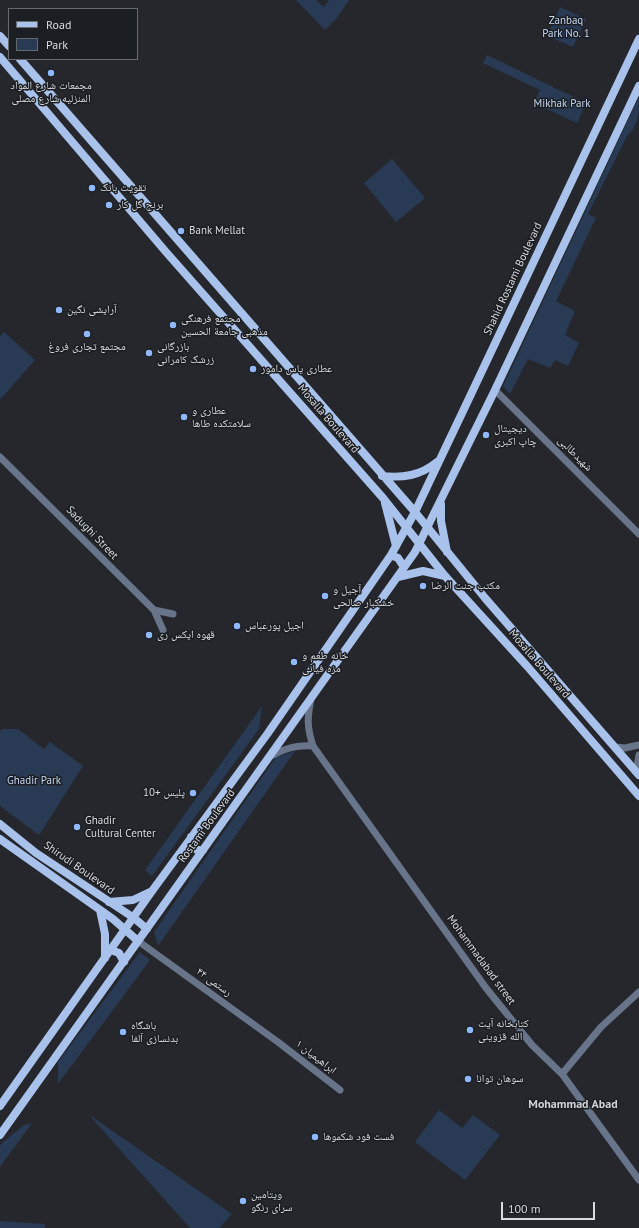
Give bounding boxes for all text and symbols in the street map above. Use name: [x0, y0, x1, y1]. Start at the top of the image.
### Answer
legend: [8, 8, 138, 60]
park label: Zanbaq Park No. 1: [542, 14, 590, 40]
text: Road: [46, 17, 71, 32]
text: Park: [46, 37, 68, 52]
marker: مجمعات شارع المواد المنزليه شارع مصلى: [46, 68, 56, 78]
place label: مجمعات شارع المواد المنزليه شارع مصلى: [10, 79, 92, 105]
park label: Mikhak Park: [534, 97, 590, 111]
place label: تقویت بانک: [100, 181, 146, 195]
marker: تقویت بانک: [87, 183, 97, 193]
place label: برنج گل کار: [117, 198, 163, 212]
marker: برنج گل کار: [104, 200, 114, 210]
street label: Shahid Rostami Boulevard: [481, 221, 545, 337]
place label: Bank Mellat: [189, 224, 245, 238]
marker: Bank Mellat: [176, 226, 186, 236]
place label: آرایشی نگین: [67, 303, 117, 317]
marker: آرایشی نگین: [54, 305, 64, 315]
place label: مجتمع فرهنگی مذهبی جامعة الحسین: [181, 312, 268, 338]
marker: مجتمع فرهنگی مذهبی جامعة الحسین: [168, 320, 178, 330]
marker: مجتمع تجاری فروغ: [82, 329, 92, 339]
place label: مجتمع تجاری فروغ: [48, 340, 126, 354]
place label: بازرگانی زرشک کامرانی: [157, 340, 214, 366]
marker: بازرگانی زرشک کامرانی: [144, 348, 154, 358]
place label: عطاری یاس دامور: [261, 362, 332, 376]
marker: عطاری یاس دامور: [248, 364, 258, 374]
street label: Mosalla Boulevard: [295, 382, 361, 456]
place label: عطاری و سلامتکده طاها: [192, 404, 251, 430]
marker: عطاری و سلامتکده طاها: [179, 412, 189, 422]
place label: دیجیتال چاپ اکبری: [494, 422, 537, 448]
marker: دیجیتال چاپ اکبری: [481, 430, 491, 440]
street label: شهیدطالبی: [555, 434, 595, 474]
street label: Sadughi Street: [63, 504, 121, 562]
place label: مكتب جنت الرضا: [431, 579, 500, 593]
marker: مكتب جنت الرضا: [418, 581, 428, 591]
place label: آجیل و خشکبار صالحی: [333, 583, 394, 609]
marker: آجیل و خشکبار صالحی: [320, 591, 330, 601]
place label: اجیل پورعباس: [245, 619, 304, 633]
marker: اجیل پورعباس: [232, 621, 242, 631]
street label: Mosalla Boulevard: [506, 627, 572, 701]
place label: قهوه ایکس ری: [157, 628, 215, 642]
marker: قهوه ایکس ری: [144, 630, 154, 640]
place label: خانه طعم و مزه فیانی: [302, 649, 348, 675]
marker: خانه طعم و مزه فیانی: [289, 657, 299, 667]
park label: Ghadir Park: [7, 774, 61, 788]
place label: پلیس +10: [143, 786, 185, 800]
street label: Rostami Boulevard: [176, 787, 238, 865]
marker: پلیس +10: [188, 788, 198, 798]
place label: Ghadir Cultural Center: [85, 814, 156, 840]
marker: Ghadir Cultural Center: [72, 822, 82, 832]
street label: Shirudi Boulevard: [41, 839, 117, 897]
street label: Mohammadabad street: [444, 912, 518, 1008]
street label: رستمی ۴۴: [194, 965, 234, 999]
place label: کتابخانه آیت الله قزوینی: [478, 1017, 529, 1043]
place label: باشگاه بدنسازی آلفا: [131, 1019, 178, 1045]
marker: کتابخانه آیت الله قزوینی: [465, 1025, 475, 1035]
marker: باشگاه بدنسازی آلفا: [118, 1027, 128, 1037]
street label: ابراهیمیان ۱: [293, 1037, 339, 1077]
place label: سوهان توانا: [476, 1072, 523, 1086]
marker: سوهان توانا: [463, 1074, 473, 1084]
district label: Mohammad Abad: [528, 1098, 618, 1112]
place label: فست فود شکموها: [323, 1130, 394, 1144]
marker: فست فود شکموها: [310, 1132, 320, 1142]
place label: ویتامین سرای رنگو: [251, 1188, 293, 1214]
scale bar: [503, 1194, 597, 1220]
marker: ویتامین سرای رنگو: [238, 1196, 248, 1206]
text: 100 m: [508, 1201, 541, 1216]

